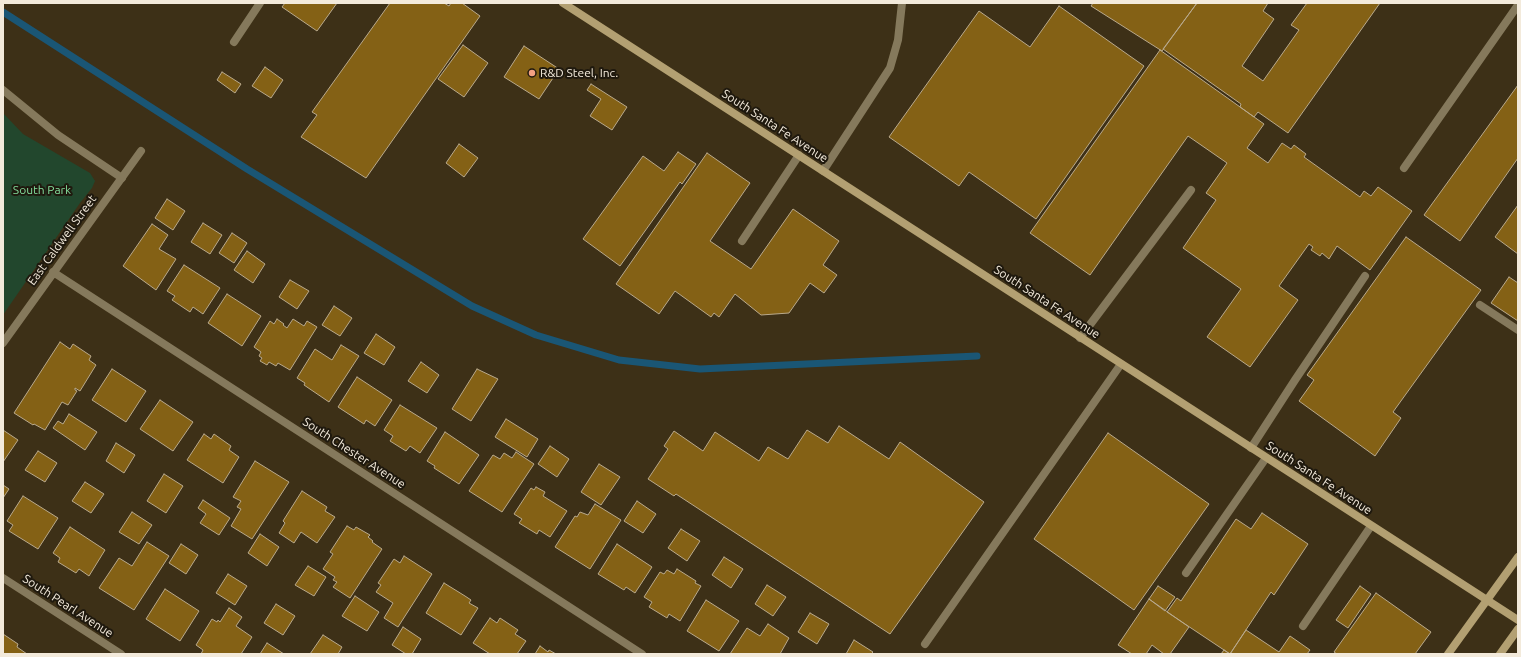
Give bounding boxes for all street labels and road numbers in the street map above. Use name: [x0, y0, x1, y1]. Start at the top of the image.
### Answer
street label: South Santa Fe Avenue: [719, 86, 831, 166]
street label: East Caldwell Street: [25, 192, 99, 288]
street label: South Santa Fe Avenue: [991, 262, 1103, 342]
street label: South Chester Avenue: [300, 414, 408, 492]
street label: South Santa Fe Avenue: [1263, 438, 1375, 518]
street label: South Pearl Avenue: [20, 571, 116, 641]

